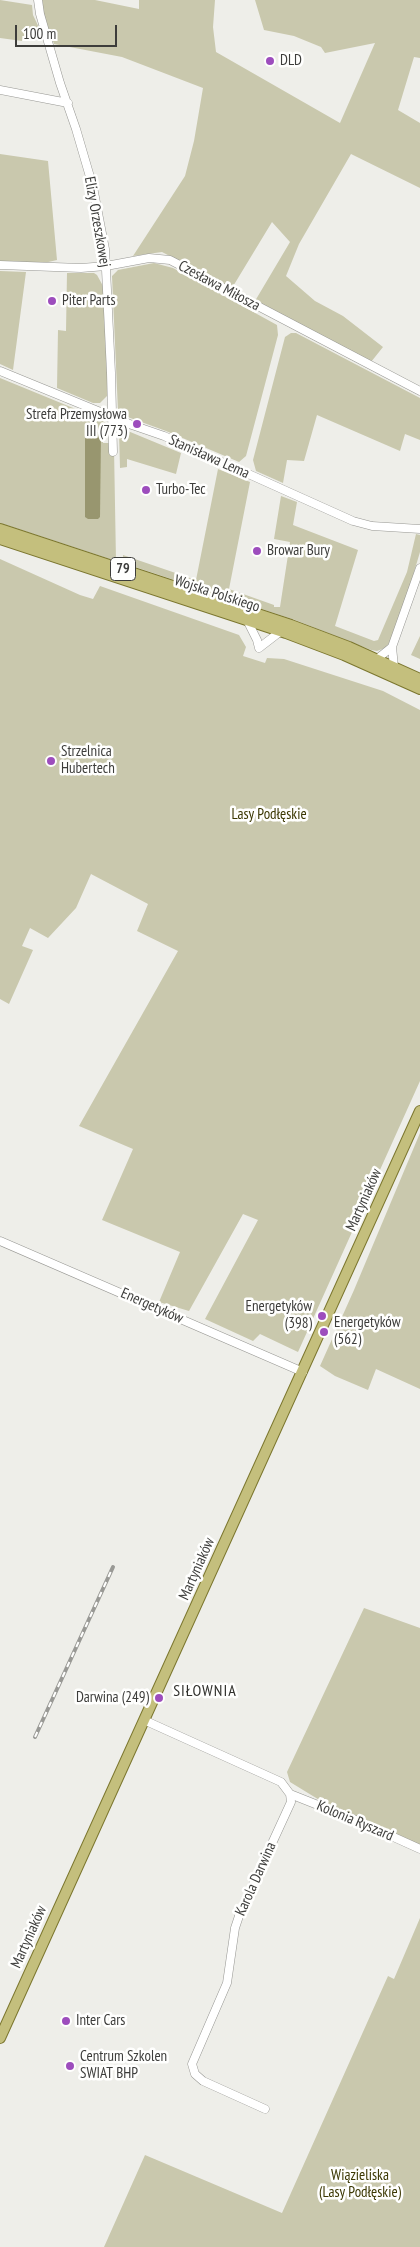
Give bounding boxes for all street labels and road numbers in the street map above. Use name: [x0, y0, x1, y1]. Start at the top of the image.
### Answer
street label: Elizy Orzeszkowej: [80, 175, 114, 269]
street label: Czesława Miłosza: [175, 257, 263, 315]
street label: Stanisława Lema: [166, 431, 252, 483]
road number: 79: [110, 558, 136, 580]
street label: Wojska Polskiego: [172, 572, 262, 616]
street label: Martyniaków: [342, 1166, 386, 1234]
street label: Energetyków: [118, 1284, 186, 1328]
street label: Martyniaków: [175, 1535, 219, 1603]
street label: Kolonia Ryszard: [314, 1797, 396, 1845]
street label: Karola Darwina: [232, 1839, 280, 1919]
street label: Martyniaków: [7, 1903, 51, 1971]

